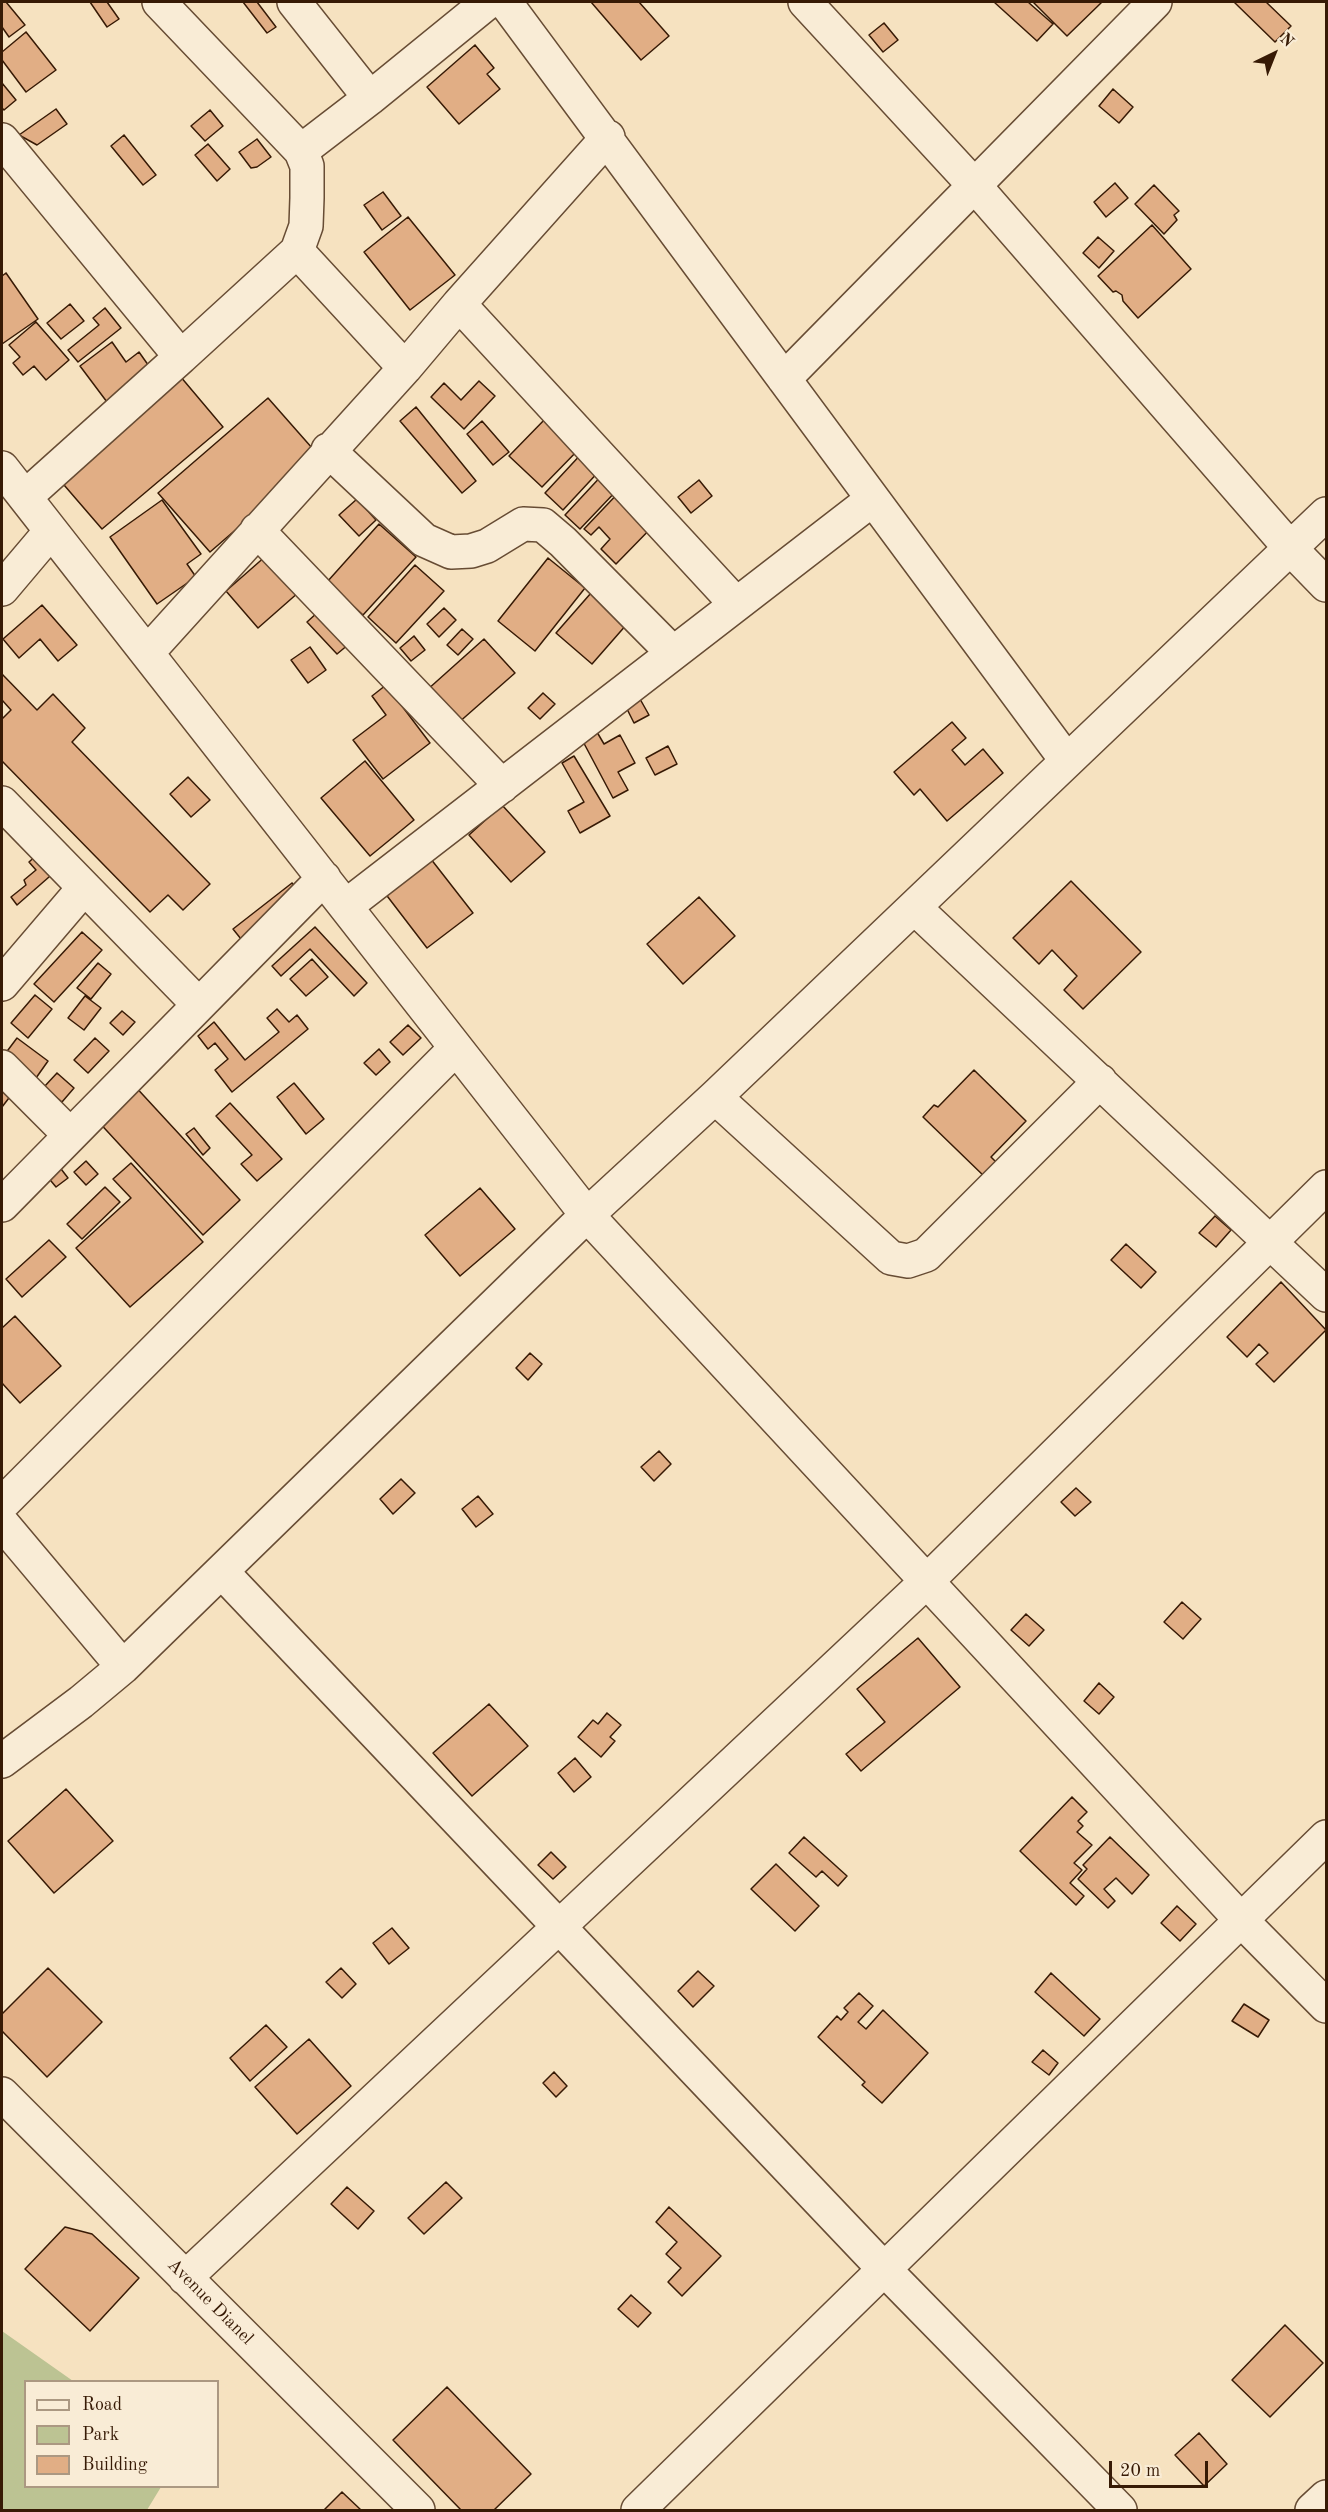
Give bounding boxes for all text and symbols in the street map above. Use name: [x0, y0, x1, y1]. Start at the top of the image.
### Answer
north arrow: [1244, 24, 1304, 84]
text: N: [1276, 31, 1296, 51]
street label: Avenue Dianel: [162, 2254, 258, 2350]
legend: [24, 2380, 219, 2488]
text: Road: [82, 2396, 122, 2414]
text: Park: [82, 2426, 119, 2444]
scale bar: [1112, 2449, 1211, 2487]
text: Building: [82, 2456, 147, 2474]
text: 20 m: [1120, 2462, 1160, 2480]

